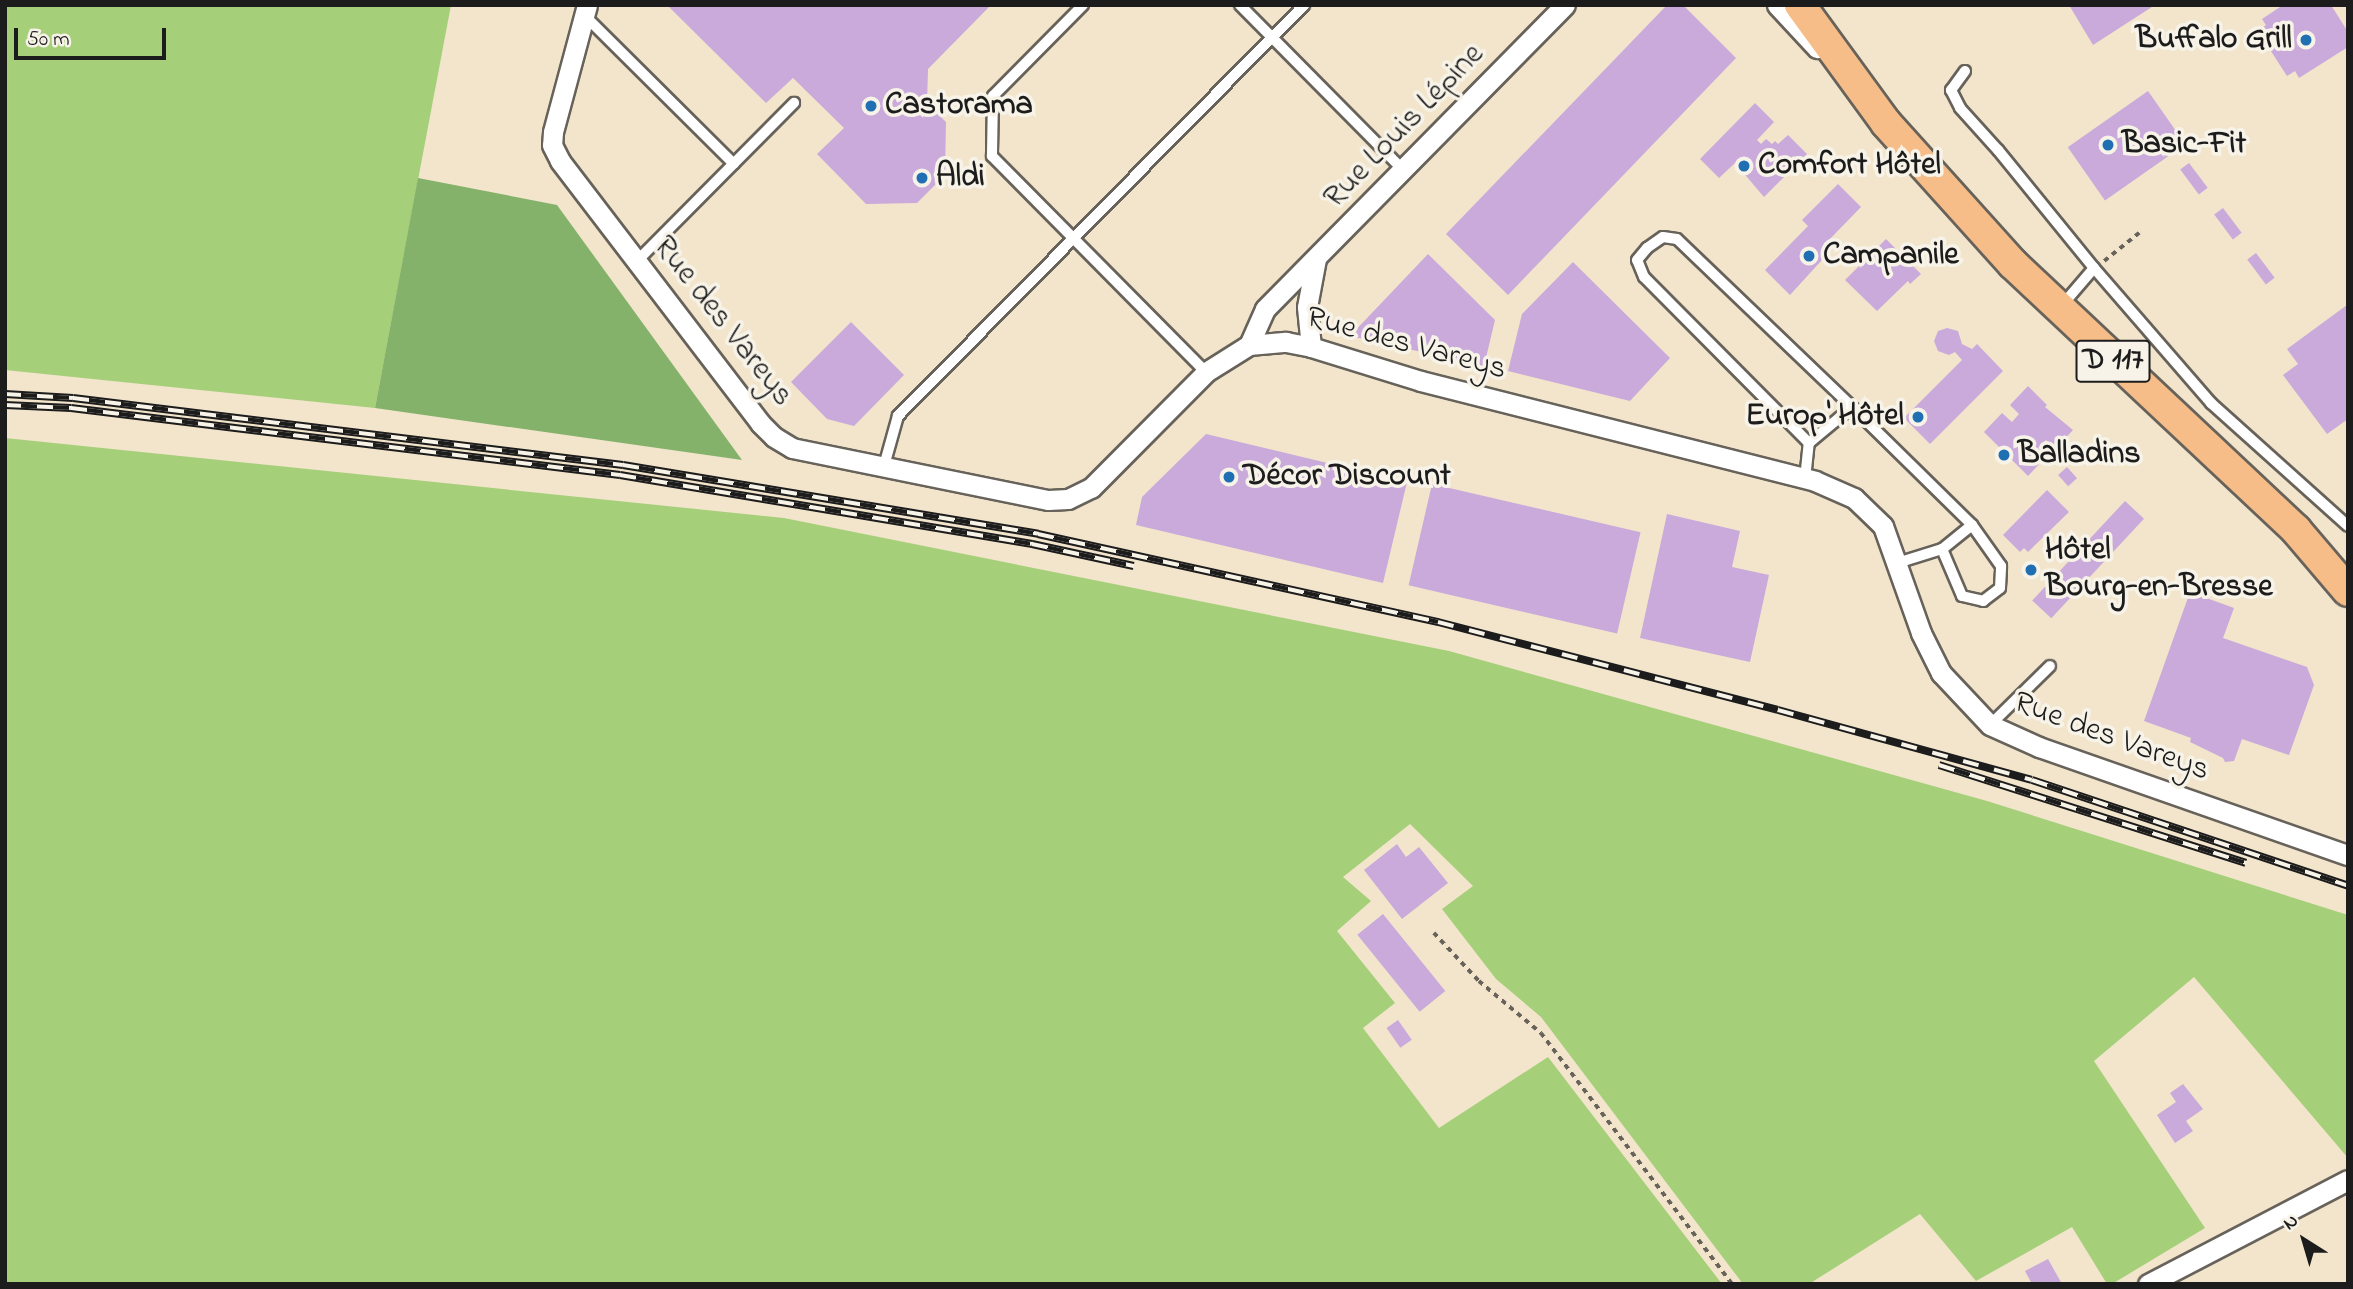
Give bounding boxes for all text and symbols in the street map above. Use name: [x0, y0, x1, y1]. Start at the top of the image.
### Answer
scale bar: [18, 14, 170, 58]
place label: Buffalo Grill: [2135, 21, 2292, 59]
text: 50 m: [27, 25, 70, 55]
marker: Buffalo Grill: [2298, 32, 2314, 48]
street label: Rue Louis Lépine: [1317, 37, 1493, 217]
place label: Castorama: [885, 87, 1033, 125]
marker: Castorama: [863, 98, 879, 114]
place label: Basic-Fit: [2122, 126, 2246, 164]
marker: Basic-Fit: [2100, 137, 2116, 153]
place label: Comfort Hôtel: [1758, 147, 1941, 185]
marker: Comfort Hôtel: [1736, 158, 1752, 174]
place label: Aldi: [936, 159, 985, 197]
marker: Aldi: [914, 170, 930, 186]
street label: Rue des Vareys: [644, 229, 800, 415]
place label: Campanile: [1823, 237, 1959, 275]
marker: Campanile: [1801, 248, 1817, 264]
street label: Rue des Vareys: [1302, 300, 1510, 390]
road number: D 117: [2074, 334, 2152, 388]
place label: Europ' Hôtel: [1745, 398, 1904, 436]
marker: Europ' Hôtel: [1910, 409, 1926, 425]
place label: Balladins: [2018, 436, 2141, 474]
marker: Balladins: [1996, 447, 2012, 463]
place label: Décor Discount: [1243, 458, 1451, 496]
marker: Décor Discount: [1221, 469, 1237, 485]
place label: Hôtel Bourg-en-Bresse: [2045, 533, 2273, 608]
marker: Hôtel Bourg-en-Bresse: [2023, 562, 2039, 578]
street label: Rue des Vareys: [2008, 685, 2214, 791]
north arrow: [2269, 1205, 2339, 1275]
text: N: [2278, 1208, 2304, 1237]

